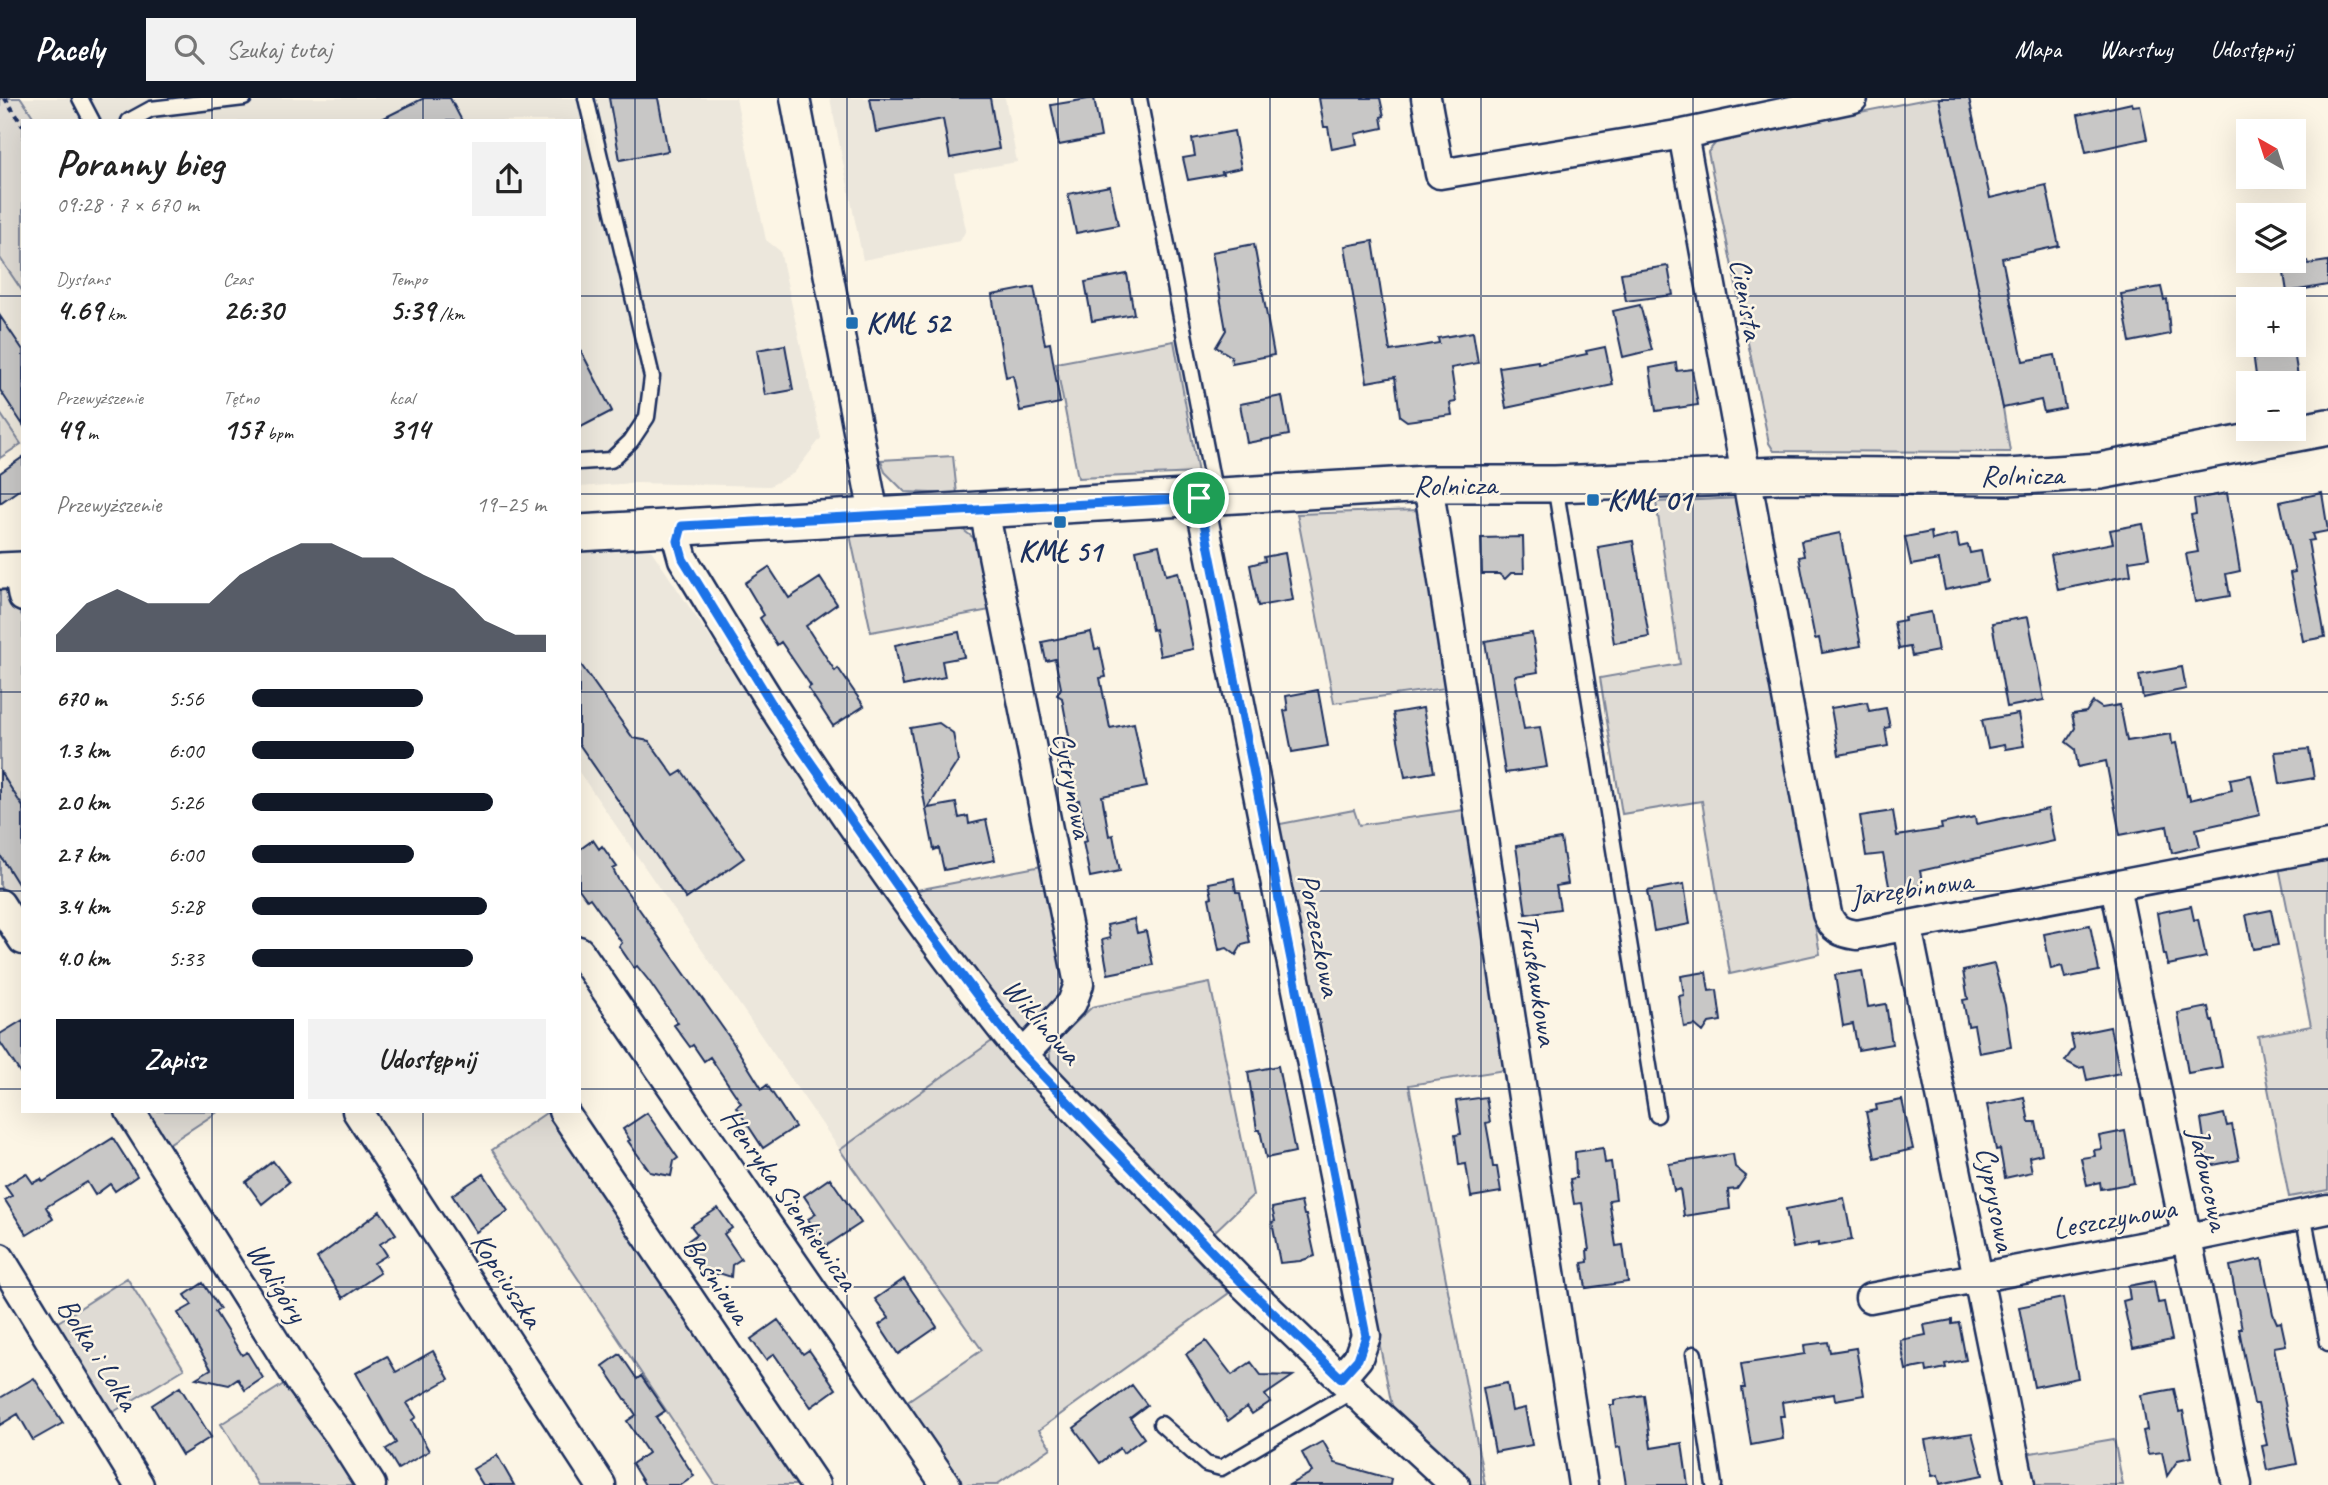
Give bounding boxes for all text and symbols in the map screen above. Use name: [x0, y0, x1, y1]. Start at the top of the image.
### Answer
search box: [146, 18, 636, 81]
text: Pacely: [35, 28, 104, 70]
icon: search: [170, 30, 208, 68]
text: Szukaj tutaj: [226, 33, 332, 66]
text: Mapa: [2015, 34, 2061, 64]
text: Warstwy: [2099, 34, 2172, 64]
text: Udostępnij: [2210, 34, 2293, 64]
north arrow: [2236, 119, 2306, 189]
map controls: [2236, 119, 2306, 441]
text: Poranny bieg: [56, 140, 224, 187]
button: share: [472, 142, 546, 216]
text: 09:28 · 7 × 670 m: [56, 190, 199, 219]
button: layers: [2236, 203, 2306, 273]
street label: Cienista: [1721, 255, 1773, 344]
text: Dystans: [56, 267, 110, 291]
text: Czas: [223, 267, 253, 291]
text: Tempo: [389, 267, 427, 291]
button: +: [2236, 287, 2306, 357]
text: 4.69: [56, 291, 103, 329]
text: 26:30: [223, 291, 283, 329]
text: 5:39: [389, 291, 435, 329]
text: km: [103, 302, 126, 326]
text: /km: [435, 302, 464, 326]
place label: KMŁ 52: [866, 304, 952, 342]
marker: KMŁ 52: [844, 315, 860, 331]
button: −: [2236, 371, 2306, 441]
text: Przewyższenie: [56, 386, 143, 410]
text: Tętno: [223, 386, 259, 410]
text: kcal: [389, 386, 414, 410]
text: 49: [56, 410, 83, 448]
text: 157: [223, 410, 263, 448]
text: 314: [389, 410, 430, 448]
text: m: [83, 421, 98, 445]
text: bpm: [263, 421, 293, 445]
street label: Rolnicza: [1980, 455, 2067, 495]
street label: Rolnicza: [1413, 465, 1500, 505]
pin: [1169, 468, 1229, 528]
icon: arrive: [1180, 479, 1218, 517]
place label: KMŁ 01: [1607, 481, 1695, 519]
text: Przewyższenie: [56, 490, 161, 519]
text: 19–25 m: [476, 490, 546, 519]
marker: KMŁ 01: [1585, 492, 1601, 508]
marker: KMŁ 51: [1052, 514, 1068, 530]
place label: KMŁ 51: [1018, 532, 1105, 570]
text: 670 m: [56, 684, 106, 713]
text: 5:56: [168, 684, 204, 713]
street label: Cytrynowa: [1044, 729, 1102, 843]
text: 1.3 km: [56, 736, 110, 765]
text: 6:00: [168, 736, 204, 765]
text: 2.0 km: [56, 788, 110, 817]
text: 5:26: [168, 788, 204, 817]
text: 2.7 km: [56, 840, 109, 869]
text: 6:00: [168, 840, 204, 869]
street label: Jarzębinowa: [1846, 860, 1977, 916]
street label: Porzeczkowa: [1289, 870, 1351, 1002]
text: 3.4 km: [56, 892, 110, 921]
text: 5:28: [168, 892, 204, 921]
street label: Truskawkowa: [1509, 912, 1567, 1050]
text: 4.0 km: [56, 944, 110, 973]
text: 5:33: [168, 944, 204, 973]
street label: Wiklinowa: [994, 970, 1091, 1074]
button: Zapisz: [56, 1019, 294, 1099]
button: Udostępnij: [308, 1019, 546, 1099]
street label: Henryka Sienkiewicza: [713, 1100, 868, 1299]
street label: Jałowcowa: [2179, 1122, 2239, 1236]
street label: Cyprysowa: [1967, 1144, 2025, 1256]
street label: Leszczynowa: [2049, 1188, 2180, 1248]
street label: Kopciuszka: [462, 1225, 553, 1337]
street label: Baśniowa: [674, 1229, 761, 1333]
street label: Waligóry: [238, 1235, 317, 1331]
street label: Bolka i Lolka: [49, 1291, 148, 1419]

